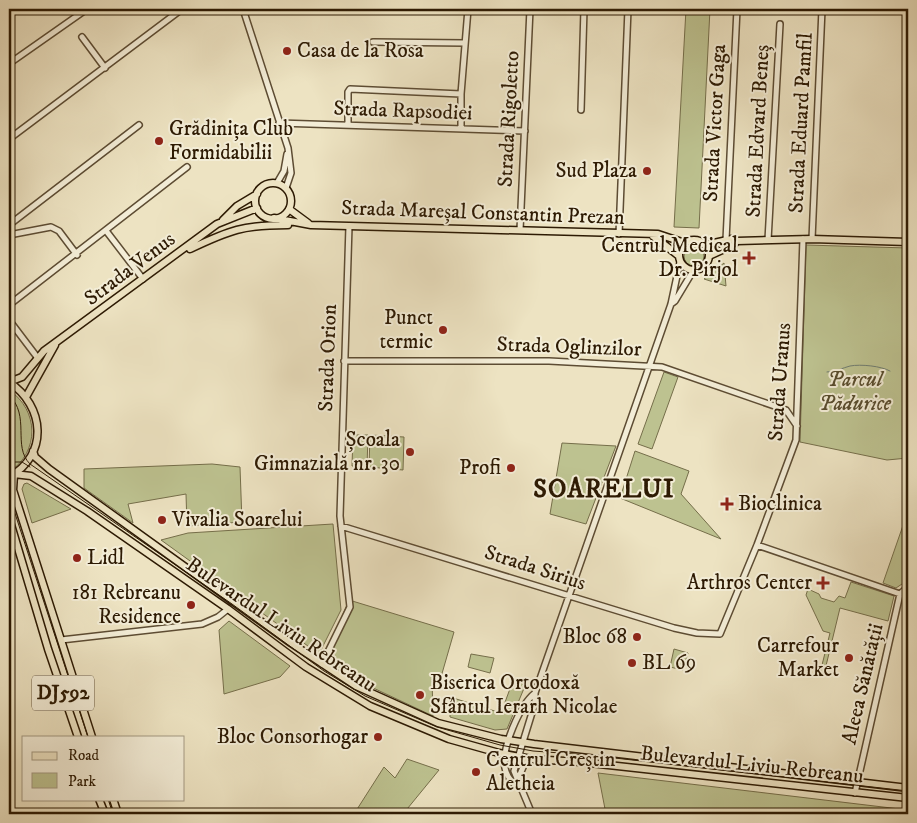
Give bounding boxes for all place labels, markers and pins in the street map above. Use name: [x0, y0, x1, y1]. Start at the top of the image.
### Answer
place label: Casa de la Rosa: [297, 38, 424, 64]
marker: Casa de la Rosa: [281, 45, 293, 57]
place label: Grădinița Club Formidabilii: [169, 116, 293, 166]
marker: Grădinița Club Formidabilii: [153, 135, 165, 147]
place label: Sud Plaza: [556, 158, 637, 184]
marker: Sud Plaza: [641, 165, 653, 177]
place label: Centrul Medical Dr. Pirjol: [601, 233, 739, 283]
marker: Centrul Medical Dr. Pirjol: [742, 251, 756, 265]
place label: Punct termic: [380, 305, 433, 355]
marker: Punct termic: [437, 324, 449, 336]
place label: Școala Gimnazială nr. 30: [254, 427, 400, 477]
marker: Școala Gimnazială nr. 30: [404, 446, 416, 458]
place label: Profi: [459, 455, 501, 481]
marker: Profi: [505, 462, 517, 474]
place label: Bioclinica: [738, 491, 822, 517]
marker: Bioclinica: [720, 497, 734, 511]
place label: Vivalia Soarelui: [171, 507, 302, 533]
marker: Vivalia Soarelui: [156, 514, 168, 526]
place label: Lidl: [87, 545, 125, 571]
marker: Lidl: [71, 552, 83, 564]
place label: Arthros Center: [687, 570, 812, 596]
marker: Arthros Center: [816, 576, 830, 590]
place label: 181 Rebreanu Residence: [72, 580, 181, 630]
marker: 181 Rebreanu Residence: [185, 599, 197, 611]
place label: Bloc 68: [562, 624, 627, 650]
marker: Bloc 68: [631, 631, 643, 643]
place label: Carrefour Market: [757, 633, 839, 683]
place label: BL 69: [642, 650, 696, 676]
marker: Carrefour Market: [843, 652, 855, 664]
marker: BL 69: [626, 657, 638, 669]
place label: Biserica Ortodoxă Sfântul Ierarh Nicolae: [430, 670, 618, 720]
marker: Biserica Ortodoxă Sfântul Ierarh Nicolae: [414, 689, 426, 701]
place label: Bloc Consorhogar: [217, 724, 368, 750]
marker: Bloc Consorhogar: [372, 731, 384, 743]
place label: Centrul Creștin Aletheia: [486, 747, 616, 797]
marker: Centrul Creștin Aletheia: [470, 766, 482, 778]

